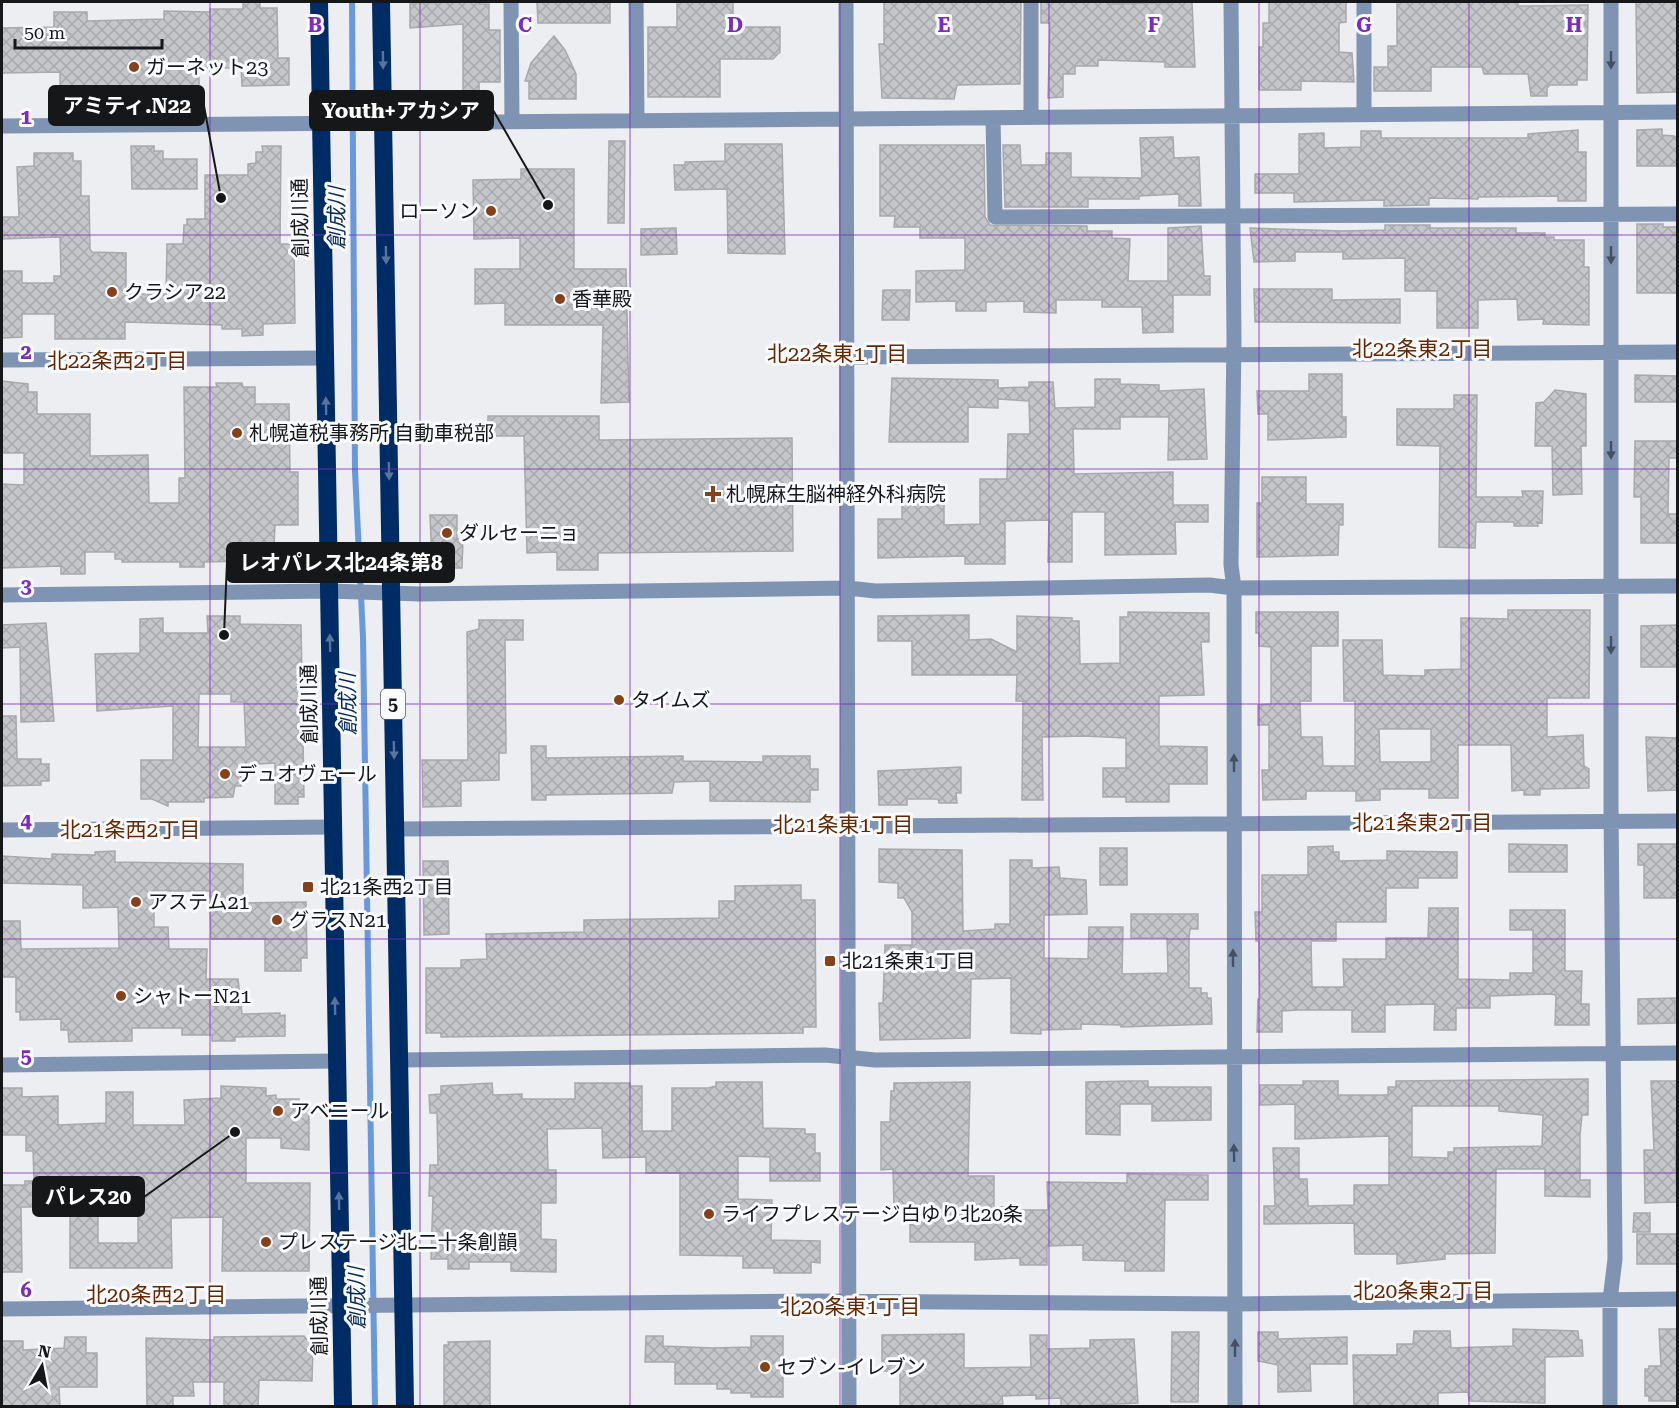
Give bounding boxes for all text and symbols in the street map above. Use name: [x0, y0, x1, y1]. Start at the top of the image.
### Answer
scale bar: [15, 12, 162, 50]
text: B: [308, 13, 322, 37]
text: C: [518, 13, 532, 37]
text: D: [727, 13, 743, 37]
text: E: [938, 13, 951, 37]
text: F: [1148, 13, 1160, 37]
text: G: [1356, 13, 1372, 37]
text: H: [1566, 13, 1582, 37]
text: 50 m: [24, 22, 65, 43]
one-way arrow: [378, 50, 387, 69]
one-way arrow: [1606, 50, 1616, 69]
place label: ガーネット23: [146, 55, 268, 79]
marker: ガーネット23: [127, 60, 141, 74]
callout: アミティ.N22: [49, 86, 204, 125]
callout: Youth+アカシア: [310, 91, 493, 130]
text: アミティ.N22: [63, 94, 191, 118]
text: Youth+アカシア: [322, 99, 480, 123]
text: 1: [20, 105, 32, 129]
street label: 創成川通: [287, 178, 313, 258]
water label: 創成川: [325, 185, 349, 250]
place label: ローソン: [399, 199, 479, 223]
marker: ローソン: [484, 204, 498, 218]
one-way arrow: [381, 245, 391, 264]
one-way arrow: [1606, 245, 1616, 264]
place label: クラシア22: [124, 280, 226, 304]
marker: クラシア22: [105, 285, 119, 299]
place label: 香華殿: [572, 287, 632, 311]
marker: 香華殿: [553, 292, 567, 306]
district label: 北22条東2丁目: [1352, 337, 1492, 361]
text: 2: [20, 340, 32, 364]
district label: 北22条東1丁目: [767, 342, 907, 366]
district label: 北22条西2丁目: [47, 349, 187, 373]
one-way arrow: [321, 397, 331, 416]
place label: 札幌道税事務所 自動車税部: [249, 421, 494, 445]
marker: 札幌道税事務所 自動車税部: [230, 426, 244, 440]
one-way arrow: [1606, 440, 1616, 459]
one-way arrow: [385, 461, 394, 480]
place label: 札幌麻生脳神経外科病院: [726, 482, 946, 506]
marker: 札幌麻生脳神経外科病院: [704, 485, 722, 503]
place label: ダルセーニョ: [459, 521, 579, 545]
marker: ダルセーニョ: [440, 526, 454, 540]
callout: レオパレス北24条第8: [227, 543, 454, 582]
text: レオパレス北24条第8: [239, 551, 443, 575]
text: 3: [20, 574, 32, 598]
one-way arrow: [326, 634, 335, 653]
one-way arrow: [1606, 635, 1616, 654]
street label: 創成川通: [296, 664, 322, 744]
water label: 創成川: [335, 670, 361, 736]
place label: タイムズ: [631, 688, 711, 712]
road number: 5: [381, 689, 405, 719]
marker: タイムズ: [612, 693, 626, 707]
one-way arrow: [389, 740, 398, 759]
one-way arrow: [1229, 754, 1239, 773]
place label: デュオヴェール: [237, 762, 377, 786]
marker: デュオヴェール: [218, 767, 232, 781]
text: 4: [20, 809, 32, 833]
district label: 北21条東2丁目: [1352, 811, 1492, 835]
district label: 北21条東1丁目: [773, 813, 913, 837]
district label: 北21条西2丁目: [60, 818, 200, 842]
place label: 北21条西2丁目: [320, 875, 454, 899]
marker: 北21条西2丁目: [301, 880, 315, 894]
place label: アステム21: [148, 890, 250, 914]
marker: アステム21: [129, 895, 143, 909]
place label: グラスN21: [289, 908, 387, 932]
marker: グラスN21: [270, 913, 284, 927]
place label: 北21条東1丁目: [842, 949, 976, 973]
one-way arrow: [1228, 949, 1238, 968]
marker: 北21条東1丁目: [823, 954, 837, 968]
place label: シャトーN21: [133, 984, 251, 1008]
marker: シャトーN21: [114, 989, 128, 1003]
one-way arrow: [330, 997, 340, 1016]
text: 5: [20, 1044, 32, 1068]
place label: アベニール: [290, 1099, 390, 1123]
marker: アベニール: [271, 1104, 285, 1118]
one-way arrow: [1229, 1144, 1239, 1163]
callout: パレス20: [33, 1177, 144, 1216]
text: パレス20: [45, 1185, 131, 1209]
one-way arrow: [334, 1192, 344, 1211]
place label: ライフプレステージ白ゆり北20条: [721, 1202, 1023, 1226]
marker: ライフプレステージ白ゆり北20条: [702, 1207, 716, 1221]
place label: プレステージ北二十条創韻: [278, 1230, 518, 1254]
marker: プレステージ北二十条創韻: [259, 1235, 273, 1249]
water label: 創成川: [344, 1264, 370, 1330]
street label: 創成川通: [306, 1276, 332, 1356]
text: 6: [20, 1278, 32, 1302]
district label: 北20条東2丁目: [1353, 1279, 1493, 1303]
district label: 北20条西2丁目: [86, 1283, 226, 1307]
district label: 北20条東1丁目: [780, 1295, 920, 1319]
north arrow: [12, 1336, 72, 1396]
one-way arrow: [1230, 1339, 1240, 1358]
text: N: [37, 1341, 52, 1362]
place label: セブン-イレブン: [777, 1355, 926, 1379]
marker: セブン-イレブン: [758, 1360, 772, 1374]

